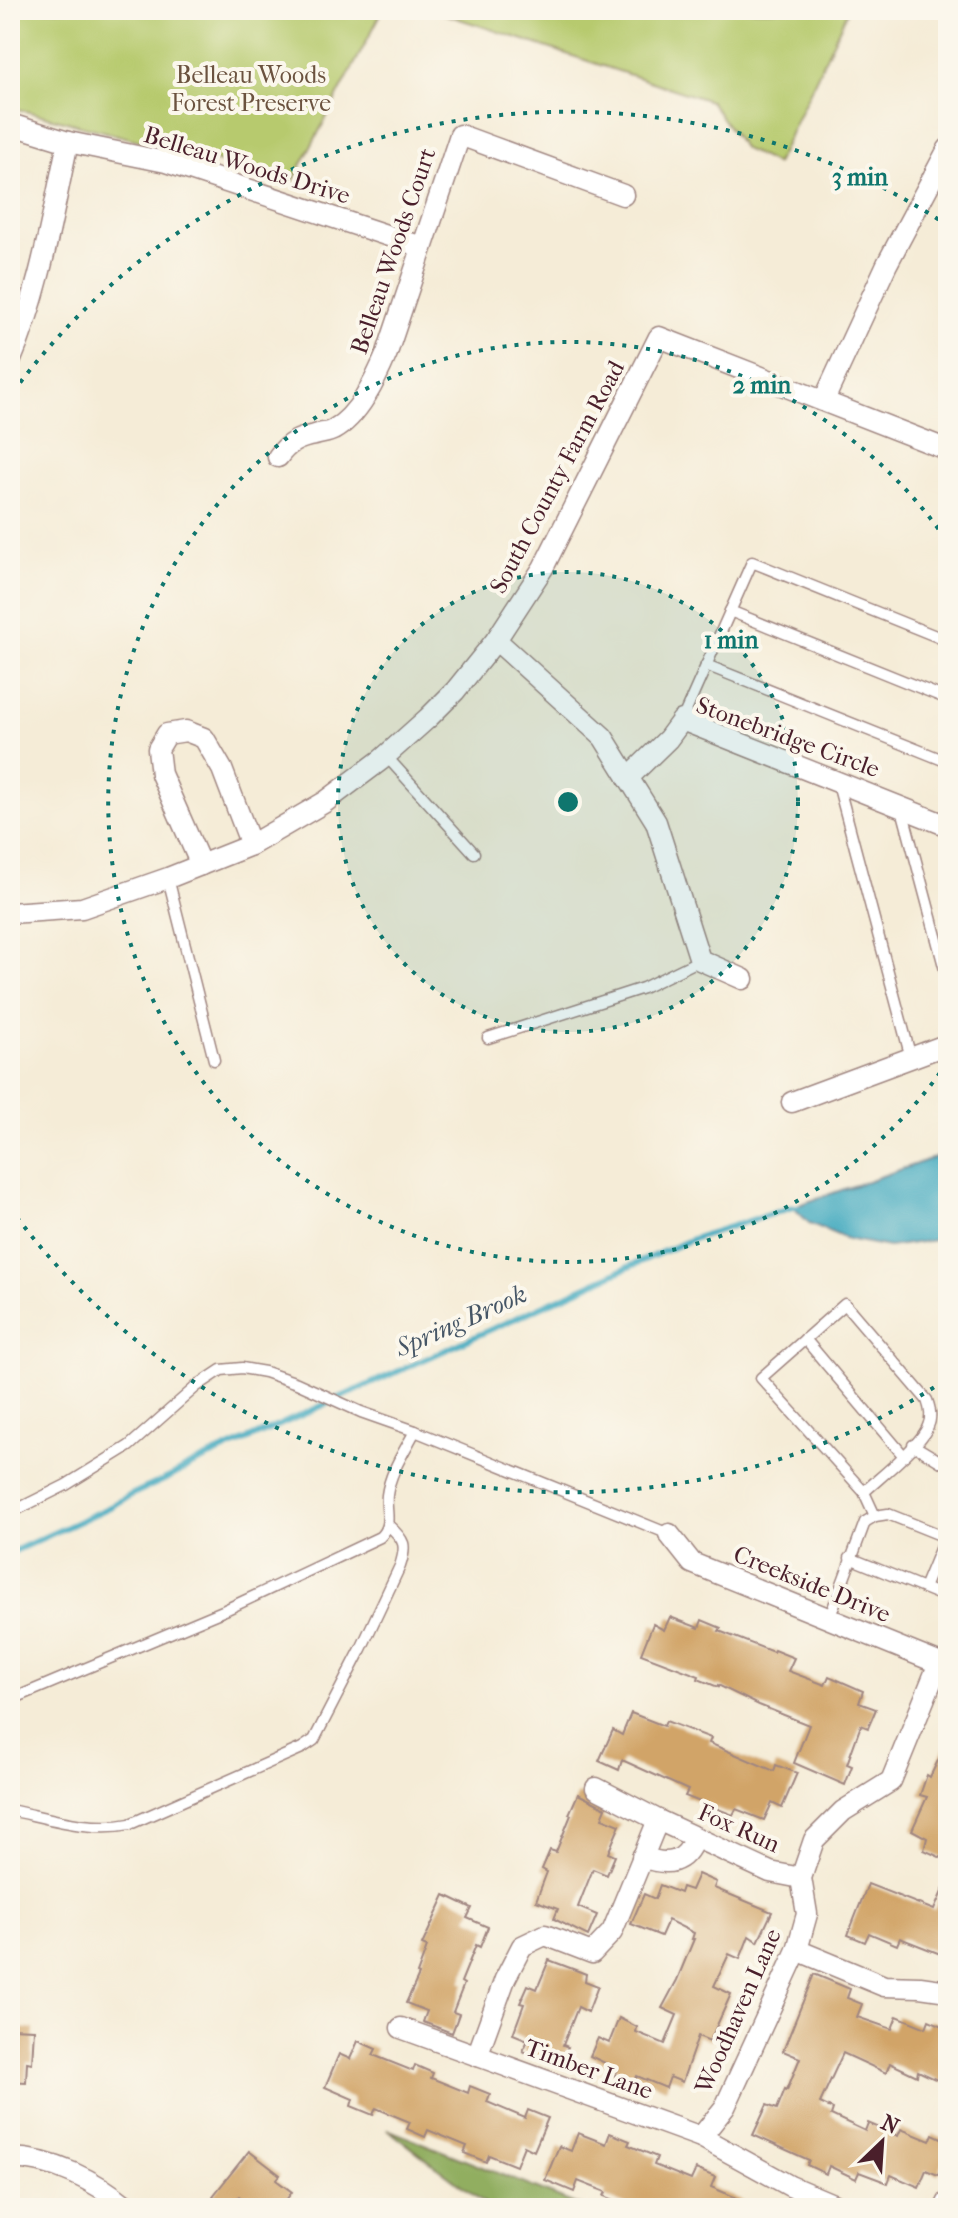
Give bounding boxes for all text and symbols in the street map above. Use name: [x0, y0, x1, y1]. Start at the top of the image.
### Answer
park label: Belleau Woods Forest Preserve: [171, 61, 331, 117]
street label: Belleau Woods Drive: [141, 120, 354, 210]
street label: Belleau Woods Court: [345, 144, 442, 358]
text: 3 min: [832, 163, 889, 191]
street label: South County Farm Road: [484, 355, 631, 598]
text: 2 min: [733, 371, 792, 399]
text: 1 min: [704, 626, 759, 654]
street label: Stonebridge Circle: [692, 691, 884, 783]
centre of rings: [554, 788, 582, 816]
water label: Spring Brook: [390, 1278, 531, 1364]
street label: Creekside Drive: [730, 1540, 895, 1628]
street label: Fox Run: [694, 1798, 784, 1858]
street label: Woodhaven Lane: [689, 1924, 787, 2099]
street label: Timber Lane: [521, 2033, 657, 2105]
north arrow: [842, 2102, 922, 2182]
text: N: [877, 2109, 903, 2140]

